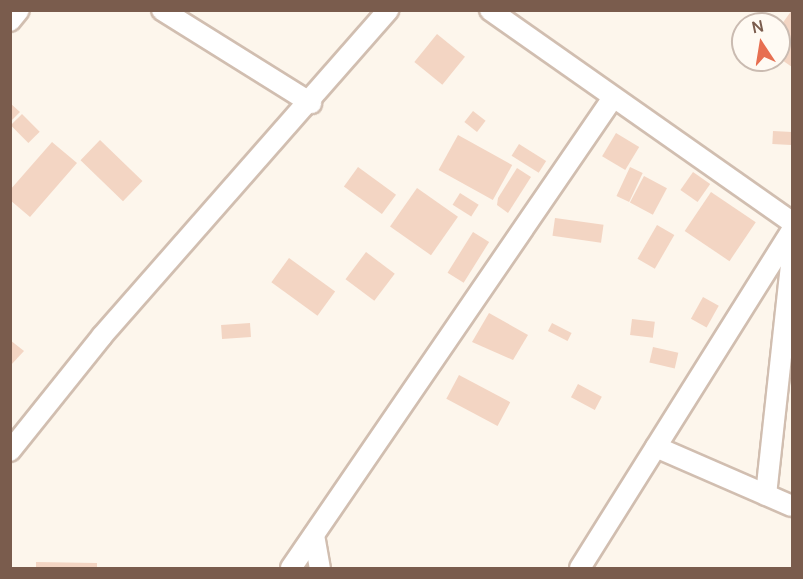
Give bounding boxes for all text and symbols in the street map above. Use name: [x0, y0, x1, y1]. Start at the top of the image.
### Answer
north arrow: [731, 12, 791, 72]
text: N: [750, 14, 766, 38]

